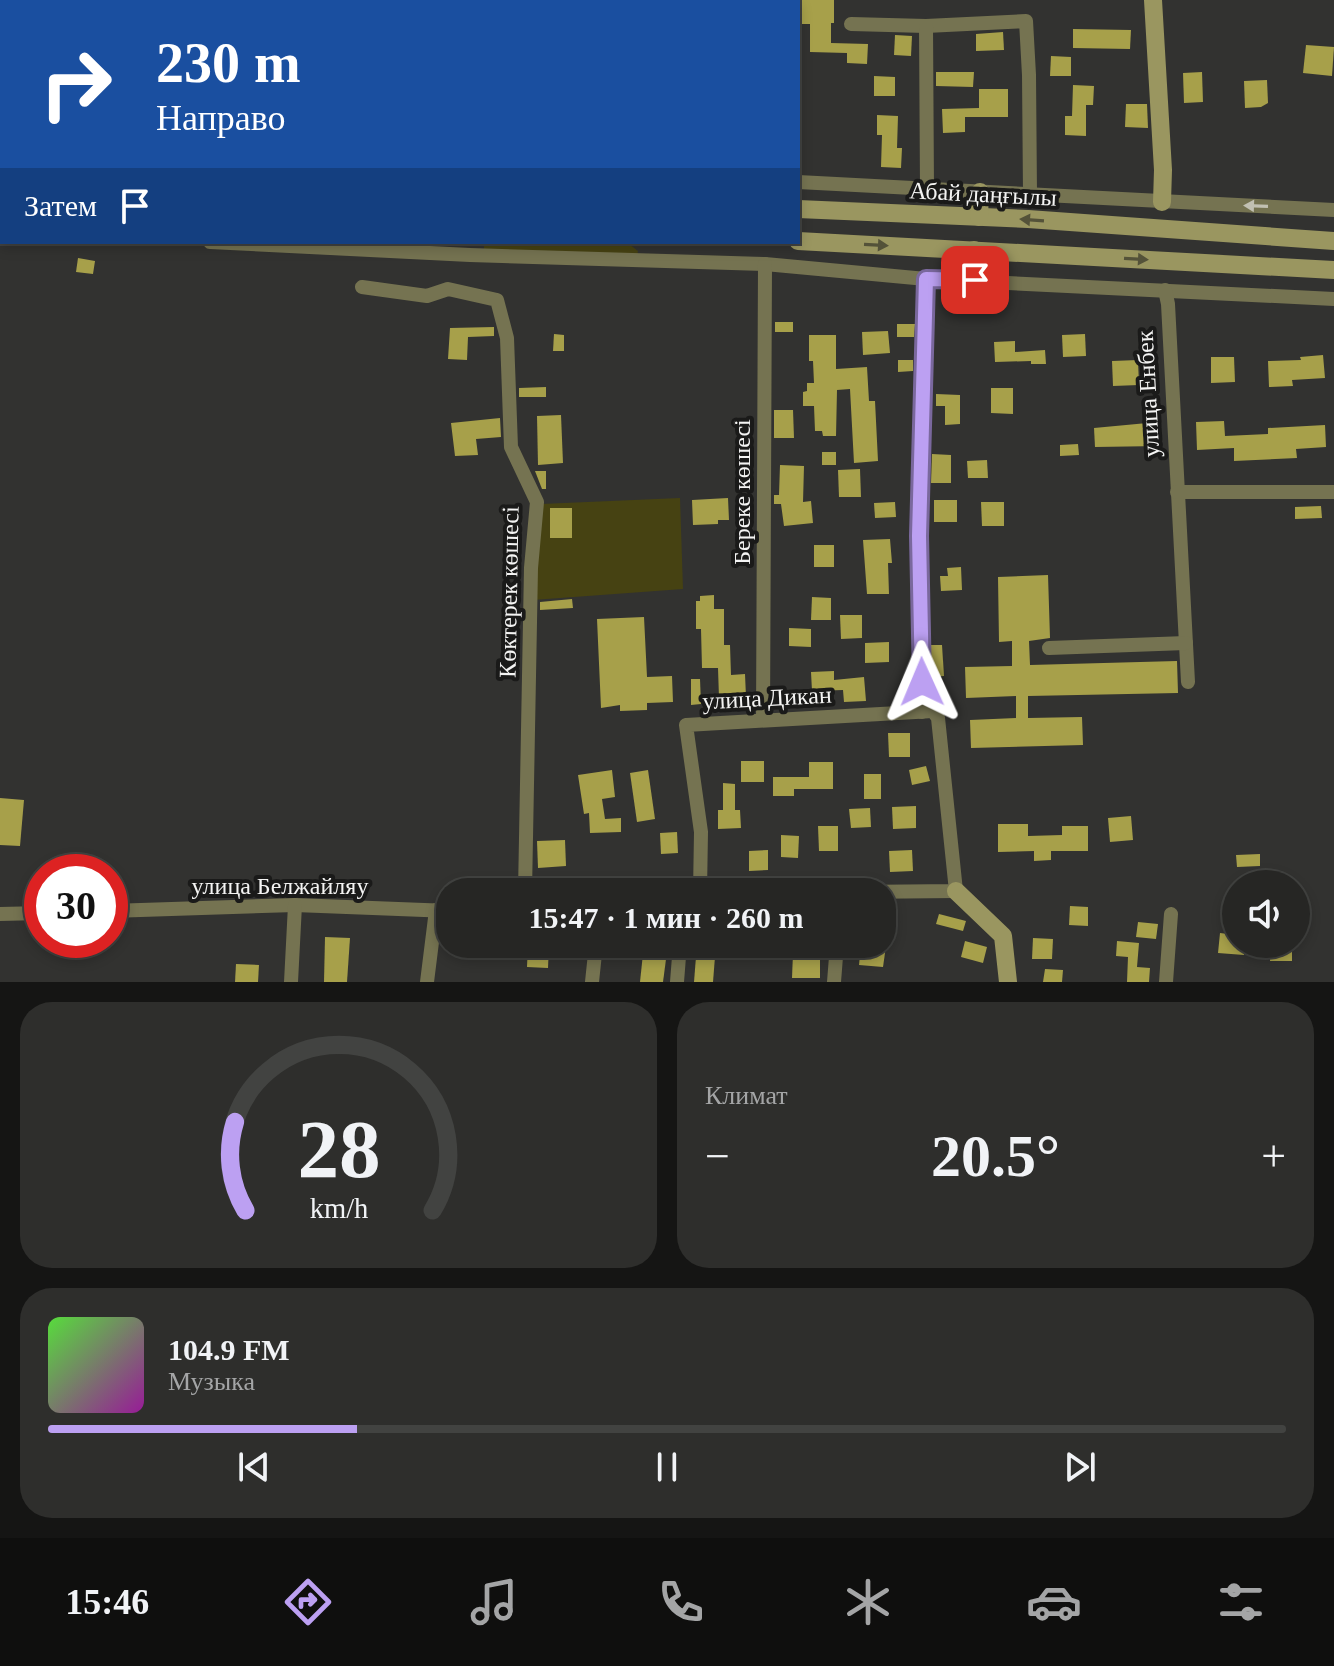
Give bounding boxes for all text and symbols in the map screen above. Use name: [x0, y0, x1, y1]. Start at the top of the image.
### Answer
icon: right: [24, 32, 128, 136]
text: 230 m: [156, 32, 301, 94]
text: Направо: [156, 98, 286, 138]
street label: Абай даңғылы: [909, 177, 1057, 211]
icon: arrive: [113, 184, 157, 228]
text: Затем: [24, 189, 97, 222]
one-way arrow: [1243, 200, 1268, 213]
one-way arrow: [1019, 213, 1044, 226]
one-way arrow: [864, 239, 889, 252]
pin: [941, 246, 1009, 314]
one-way arrow: [1123, 253, 1148, 266]
icon: arrive: [953, 258, 997, 302]
street label: улица Енбек: [1132, 330, 1164, 458]
street label: Береке көшесі: [729, 419, 755, 565]
street label: Көктерек көшесі: [495, 506, 524, 678]
position arrow: [880, 640, 964, 724]
street label: улица Дикан: [702, 682, 832, 714]
speed limit sign: 30: [24, 854, 128, 958]
map controls: [1222, 870, 1310, 958]
button: sound: [1222, 870, 1310, 958]
street label: улица Белжайляу: [192, 873, 368, 899]
text: 15:47 · 1 мин · 260 m: [529, 901, 804, 934]
text: Климат: [705, 1081, 788, 1110]
text: 28: [297, 1103, 380, 1195]
text: 20.5°: [931, 1123, 1060, 1189]
text: −: [705, 1132, 730, 1181]
text: +: [1261, 1132, 1286, 1181]
text: km/h: [309, 1193, 368, 1224]
text: 104.9 FM: [168, 1333, 290, 1366]
text: Музыка: [168, 1367, 255, 1396]
icon: previous: [232, 1445, 276, 1489]
icon: pause: [645, 1445, 689, 1489]
icon: next: [1058, 1445, 1102, 1489]
icon: directions: [280, 1574, 336, 1630]
icon: music: [466, 1574, 522, 1630]
icon: phone: [653, 1574, 709, 1630]
icon: climate: [840, 1574, 896, 1630]
icon: car: [1026, 1574, 1082, 1630]
icon: filters: [1213, 1574, 1269, 1630]
text: 15:46: [65, 1582, 149, 1622]

